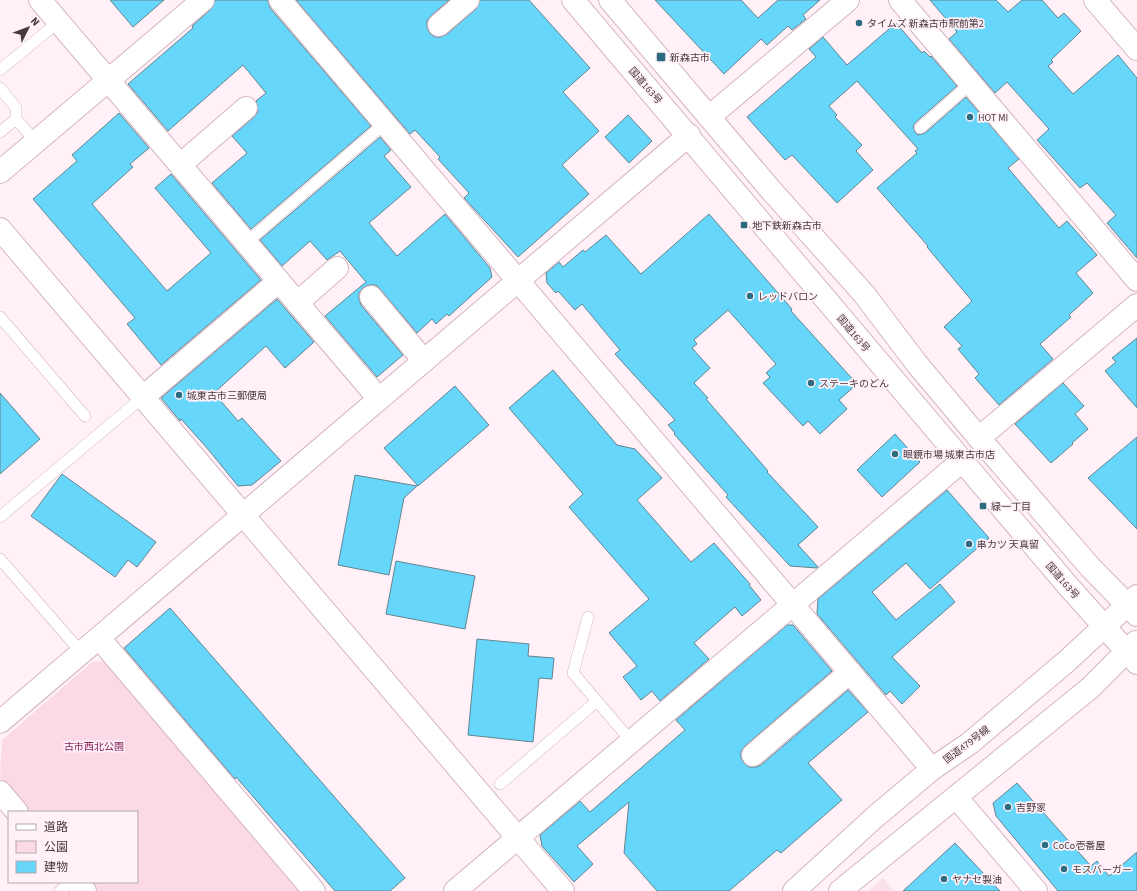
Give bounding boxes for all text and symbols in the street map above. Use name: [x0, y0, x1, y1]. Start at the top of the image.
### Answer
north arrow: [8, 8, 48, 48]
text: N: [27, 14, 43, 29]
place label: タイムズ 新森古市駅前第2: [867, 17, 984, 31]
marker: タイムズ 新森古市駅前第2: [854, 18, 864, 28]
marker: 新森古市: [655, 51, 667, 63]
place label: 新森古市: [670, 51, 710, 65]
street label: 国道163号: [625, 64, 665, 107]
place label: HOT MI: [978, 111, 1008, 125]
marker: HOT MI: [965, 112, 975, 122]
place label: 地下鉄新森古市: [752, 219, 822, 233]
marker: 地下鉄新森古市: [739, 220, 749, 230]
place label: レッドバロン: [758, 290, 818, 304]
marker: レッドバロン: [745, 291, 755, 301]
street label: 国道163号: [833, 312, 873, 355]
place label: ステーキのどん: [819, 377, 889, 391]
marker: ステーキのどん: [806, 378, 816, 388]
place label: 城東古市三郵便局: [187, 389, 267, 403]
marker: 城東古市三郵便局: [174, 390, 184, 400]
place label: 眼鏡市場 城東古市店: [903, 448, 995, 462]
marker: 眼鏡市場 城東古市店: [890, 449, 900, 459]
place label: 緑一丁目: [991, 500, 1031, 514]
marker: 緑一丁目: [978, 501, 988, 511]
place label: 串カツ 天真留: [977, 538, 1039, 552]
marker: 串カツ 天真留: [964, 539, 974, 549]
street label: 国道163号: [1042, 559, 1082, 602]
street label: 国道479号線: [940, 723, 993, 767]
park label: 古市西北公園: [64, 740, 124, 754]
place label: 吉野家: [1016, 801, 1046, 815]
marker: 吉野家: [1003, 802, 1013, 812]
legend: [8, 811, 138, 883]
text: 道路: [44, 819, 68, 836]
text: 公園: [44, 839, 68, 856]
place label: CoCo壱番屋: [1053, 839, 1105, 853]
marker: CoCo壱番屋: [1040, 840, 1050, 850]
text: 建物: [44, 859, 68, 876]
place label: モスバーガー: [1072, 863, 1132, 877]
marker: モスバーガー: [1059, 864, 1069, 874]
place label: ヤナセ製油: [952, 873, 1002, 887]
marker: ヤナセ製油: [939, 874, 949, 884]

